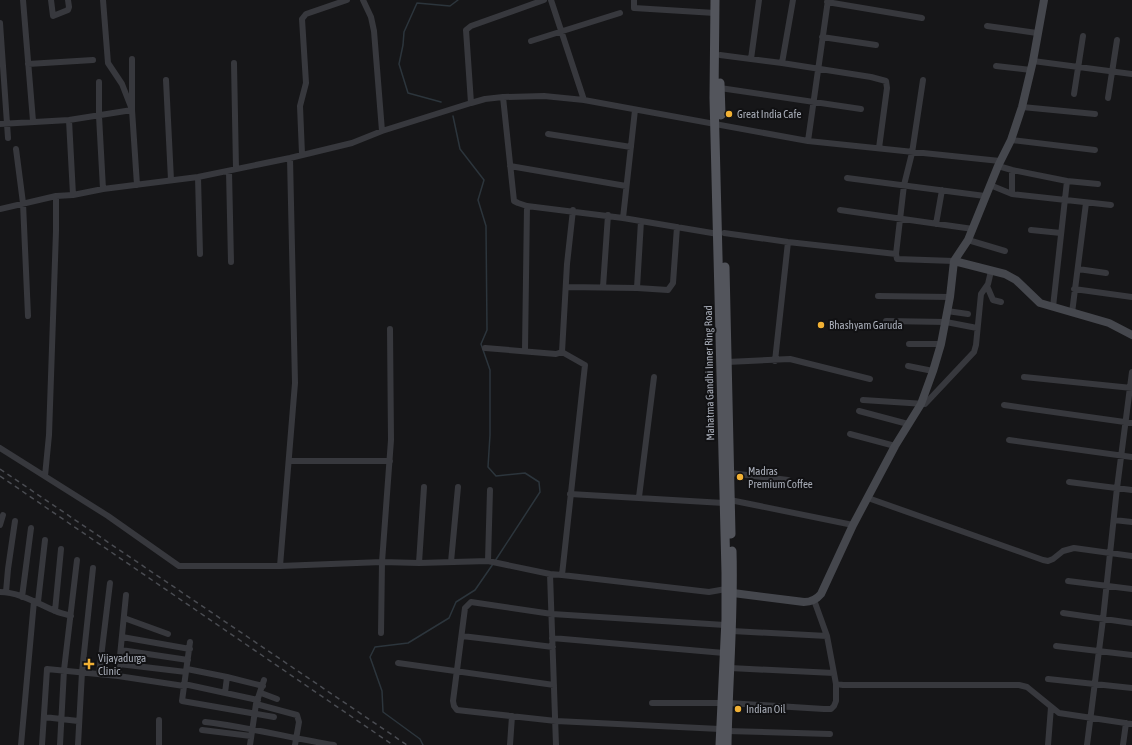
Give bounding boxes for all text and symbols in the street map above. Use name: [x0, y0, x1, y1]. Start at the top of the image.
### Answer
place label: Great India Cafe: [737, 108, 801, 120]
marker: Great India Cafe: [724, 109, 734, 119]
street label: Mahatma Gandhi Inner Ring Road: [702, 305, 716, 441]
place label: Bhashyam Garuda: [829, 319, 903, 331]
marker: Bhashyam Garuda: [816, 320, 826, 330]
place label: Madras Premium Coffee: [748, 465, 813, 490]
marker: Madras Premium Coffee: [735, 472, 745, 482]
place label: Vijayadurga Clinic: [98, 652, 146, 677]
marker: Vijayadurga Clinic: [83, 658, 95, 670]
place label: Indian Oil: [746, 703, 786, 715]
marker: Indian Oil: [733, 704, 743, 714]

